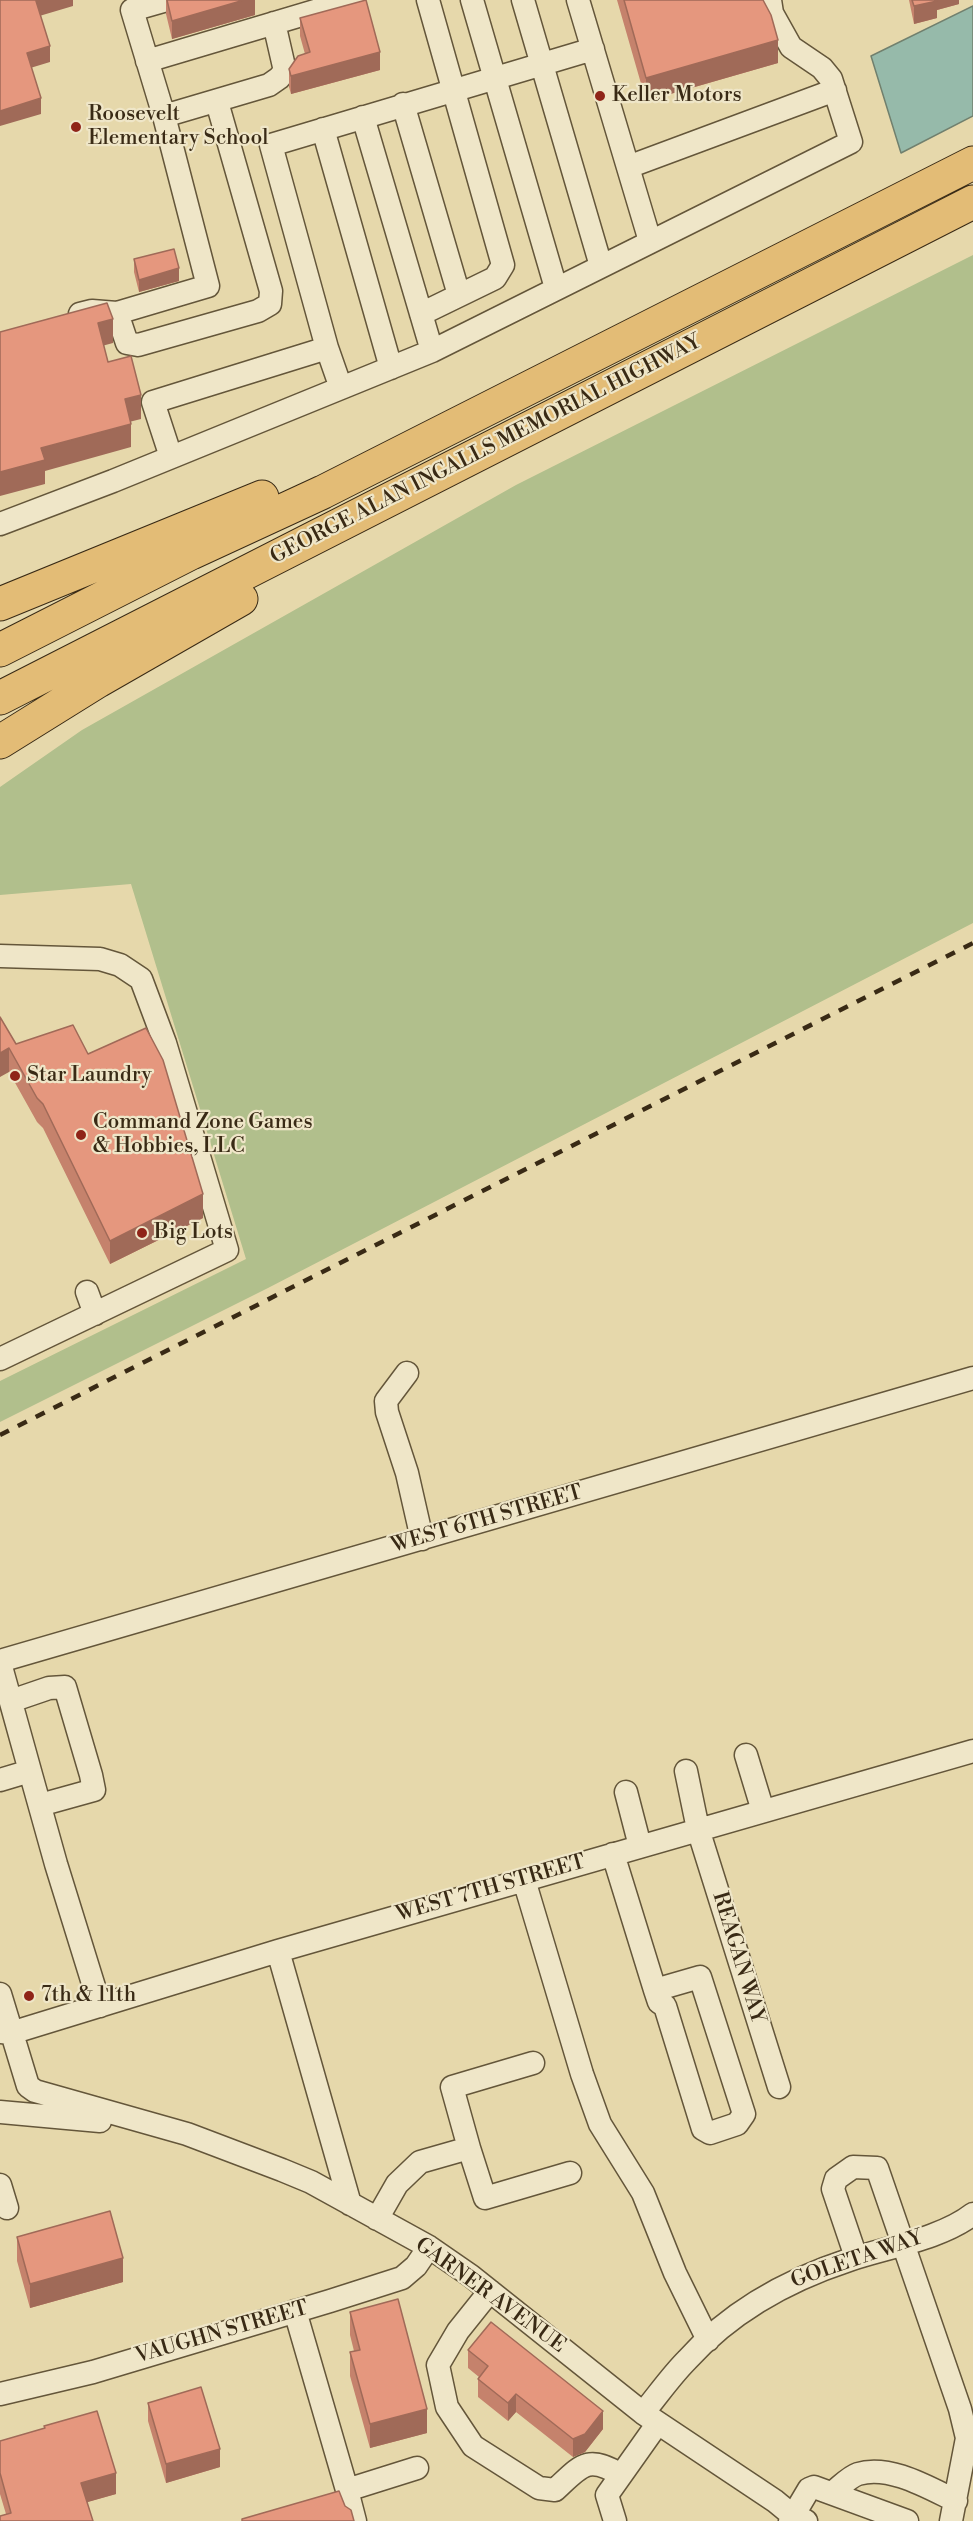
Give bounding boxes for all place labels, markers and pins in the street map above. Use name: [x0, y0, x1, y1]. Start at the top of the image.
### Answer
place label: Keller Motors: [612, 83, 742, 109]
marker: Keller Motors: [593, 89, 607, 103]
place label: Roosevelt Elementary School: [88, 102, 268, 152]
marker: Roosevelt Elementary School: [69, 120, 83, 134]
place label: Star Laundry: [27, 1063, 152, 1089]
marker: Star Laundry: [8, 1069, 22, 1083]
place label: Command Zone Games & Hobbies, LLC: [93, 1110, 313, 1160]
marker: Command Zone Games & Hobbies, LLC: [74, 1128, 88, 1142]
place label: Big Lots: [154, 1220, 233, 1246]
marker: Big Lots: [135, 1226, 149, 1240]
place label: 7th & 11th: [41, 1983, 136, 2009]
marker: 7th & 11th: [22, 1989, 36, 2003]

